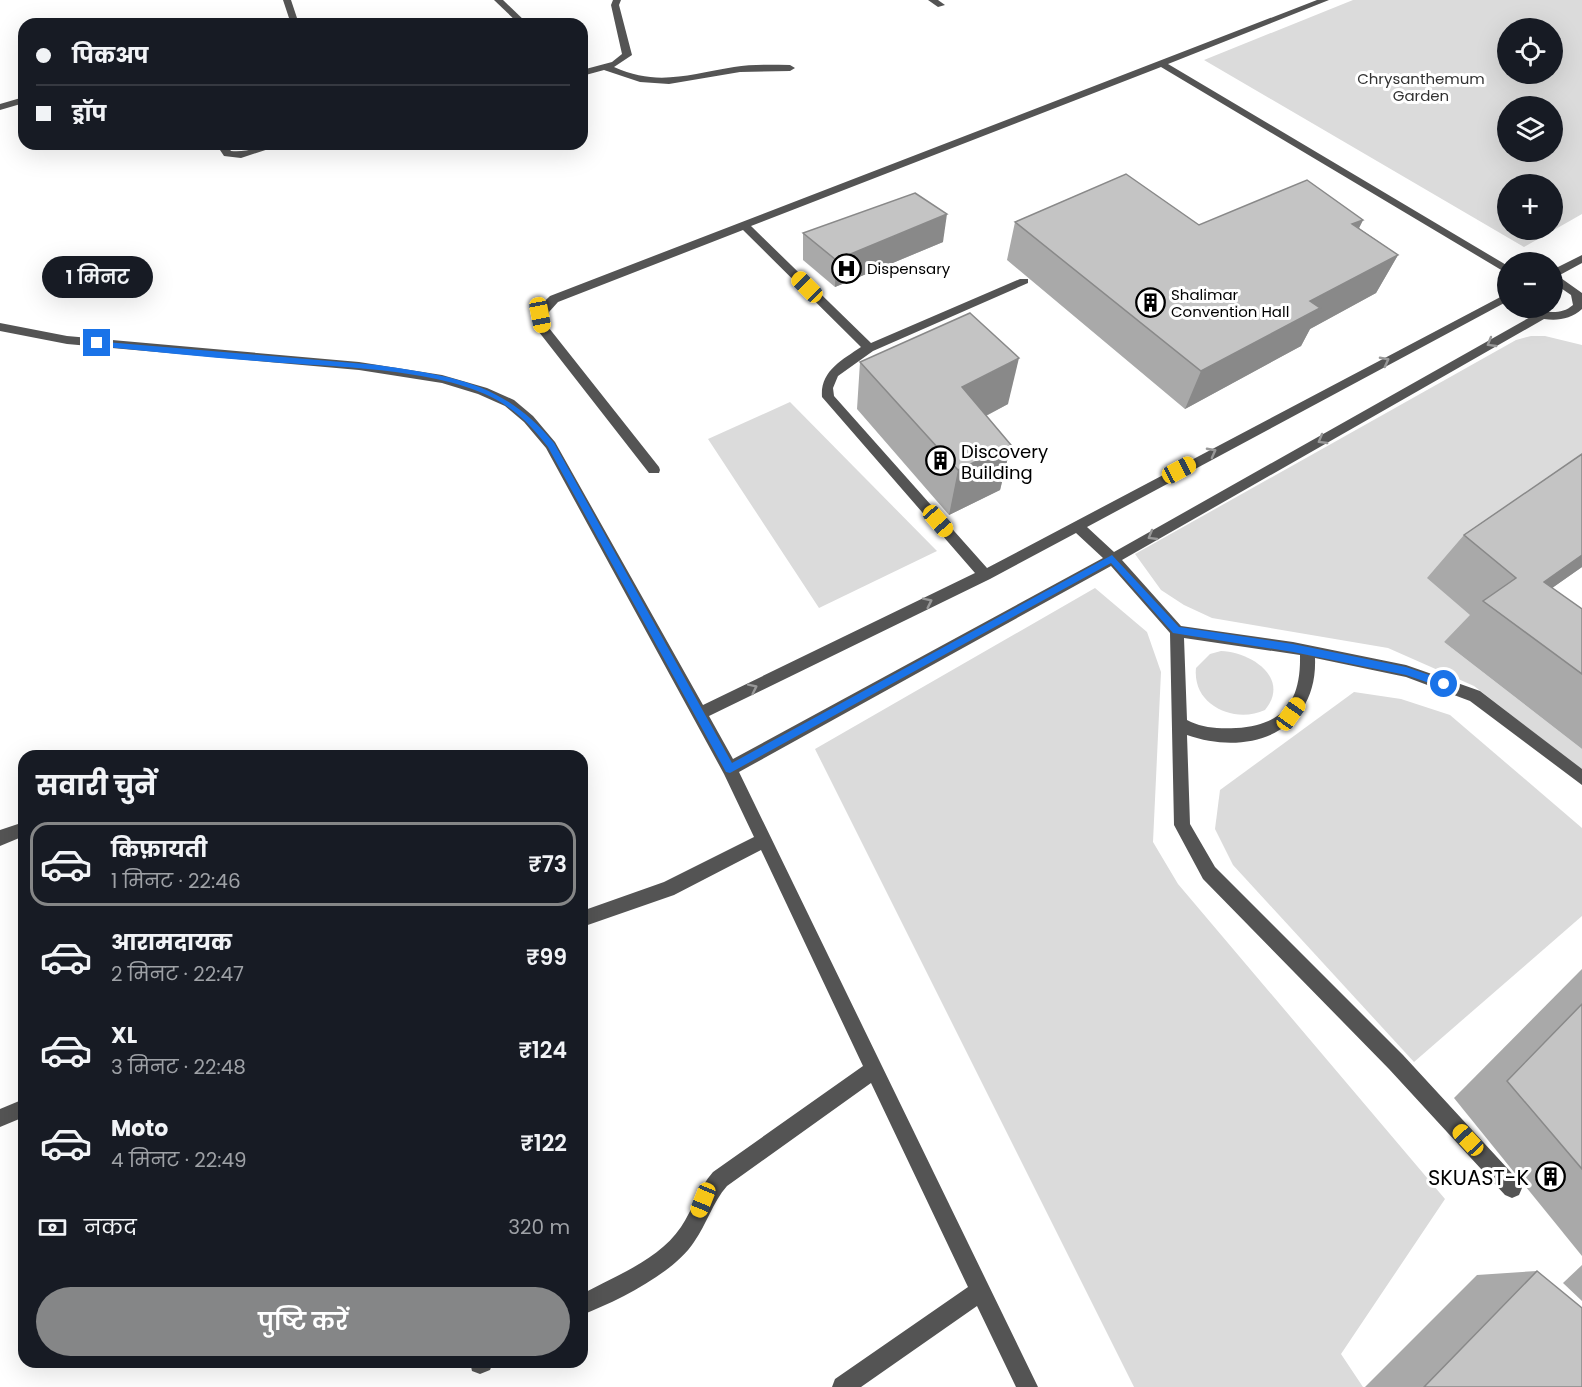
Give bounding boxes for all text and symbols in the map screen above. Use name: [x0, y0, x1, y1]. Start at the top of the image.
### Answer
map controls: [1497, 18, 1563, 318]
button: locate: [1497, 18, 1563, 84]
text: पिकअप: [72, 40, 149, 71]
park label: Chrysanthemum Garden: [1357, 68, 1485, 106]
button: layers: [1497, 96, 1563, 162]
text: ड्रॉप: [72, 98, 106, 129]
button: +: [1497, 174, 1563, 240]
hospital icon: Dispensary: [830, 252, 862, 284]
button: −: [1497, 252, 1563, 318]
callout: 1 मिनट: [42, 256, 152, 298]
place label: Dispensary: [867, 258, 951, 279]
text: 1 मिनट: [66, 263, 129, 291]
car: [788, 268, 826, 306]
place label: Shalimar Convention Hall: [1171, 284, 1289, 322]
building icon: Shalimar Convention Hall: [1134, 287, 1166, 319]
car: [528, 296, 552, 334]
route end: [83, 329, 110, 356]
one-way arrow: [1487, 336, 1497, 348]
one-way arrow: [1378, 357, 1389, 368]
one-way arrow: [1317, 432, 1328, 444]
place label: Discovery Building: [961, 439, 1048, 485]
building icon: Discovery Building: [924, 445, 956, 477]
one-way arrow: [1206, 448, 1217, 460]
car: [1159, 454, 1199, 486]
car: [919, 502, 957, 540]
one-way arrow: [1148, 528, 1158, 540]
one-way arrow: [922, 598, 933, 610]
route start: [1430, 670, 1457, 697]
one-way arrow: [747, 683, 758, 695]
car: [1273, 694, 1309, 734]
text: सवारी चुनें: [36, 767, 156, 804]
text: किफ़ायती: [111, 834, 207, 865]
icon: car: [39, 837, 93, 891]
text: ₹73: [528, 849, 567, 880]
text: 1 मिनट · 22:46: [111, 867, 241, 895]
text: आरामदायक: [111, 927, 232, 958]
icon: car: [39, 930, 93, 984]
text: ₹99: [526, 942, 567, 973]
text: 2 मिनट · 22:47: [111, 960, 244, 988]
text: XL: [111, 1020, 137, 1051]
icon: car: [39, 1023, 93, 1077]
text: ₹124: [518, 1035, 567, 1066]
text: 3 मिनट · 22:48: [111, 1053, 246, 1081]
text: Moto: [111, 1113, 168, 1144]
icon: car: [39, 1116, 93, 1170]
car: [1449, 1121, 1487, 1159]
text: ₹122: [520, 1128, 567, 1159]
text: 4 मिनट · 22:49: [111, 1146, 247, 1174]
building icon: SKUAST-K: [1534, 1161, 1566, 1193]
place label: SKUAST-K: [1428, 1163, 1529, 1192]
car: [688, 1180, 718, 1220]
icon: cash: [36, 1211, 69, 1244]
text: नकद: [84, 1212, 137, 1243]
text: 320 m: [508, 1213, 570, 1241]
button: पुष्टि करें: [36, 1287, 570, 1356]

